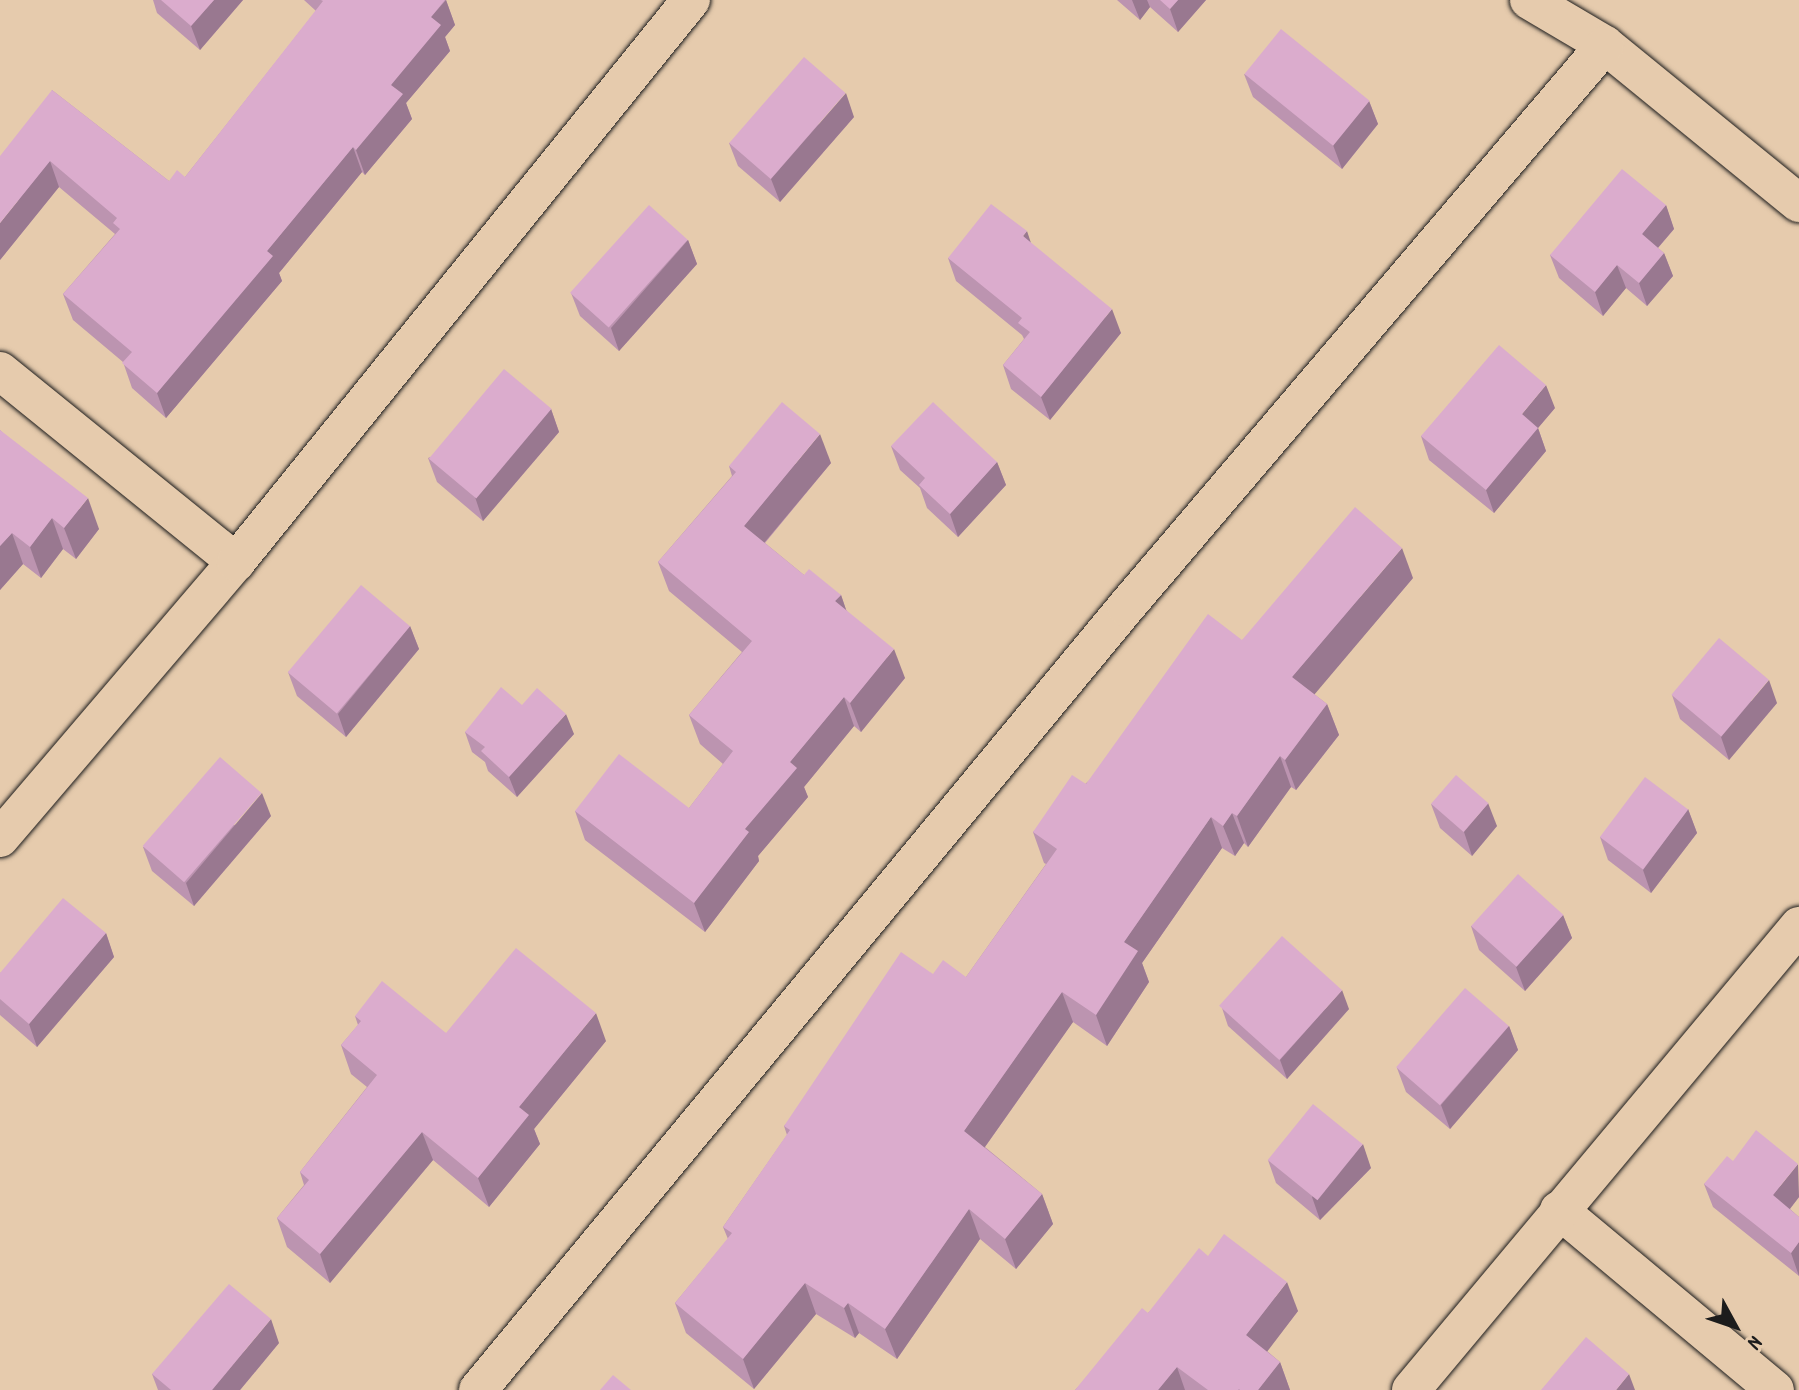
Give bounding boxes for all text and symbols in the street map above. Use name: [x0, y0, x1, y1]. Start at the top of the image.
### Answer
north arrow: [1695, 1286, 1775, 1366]
text: N: [1738, 1328, 1769, 1356]

